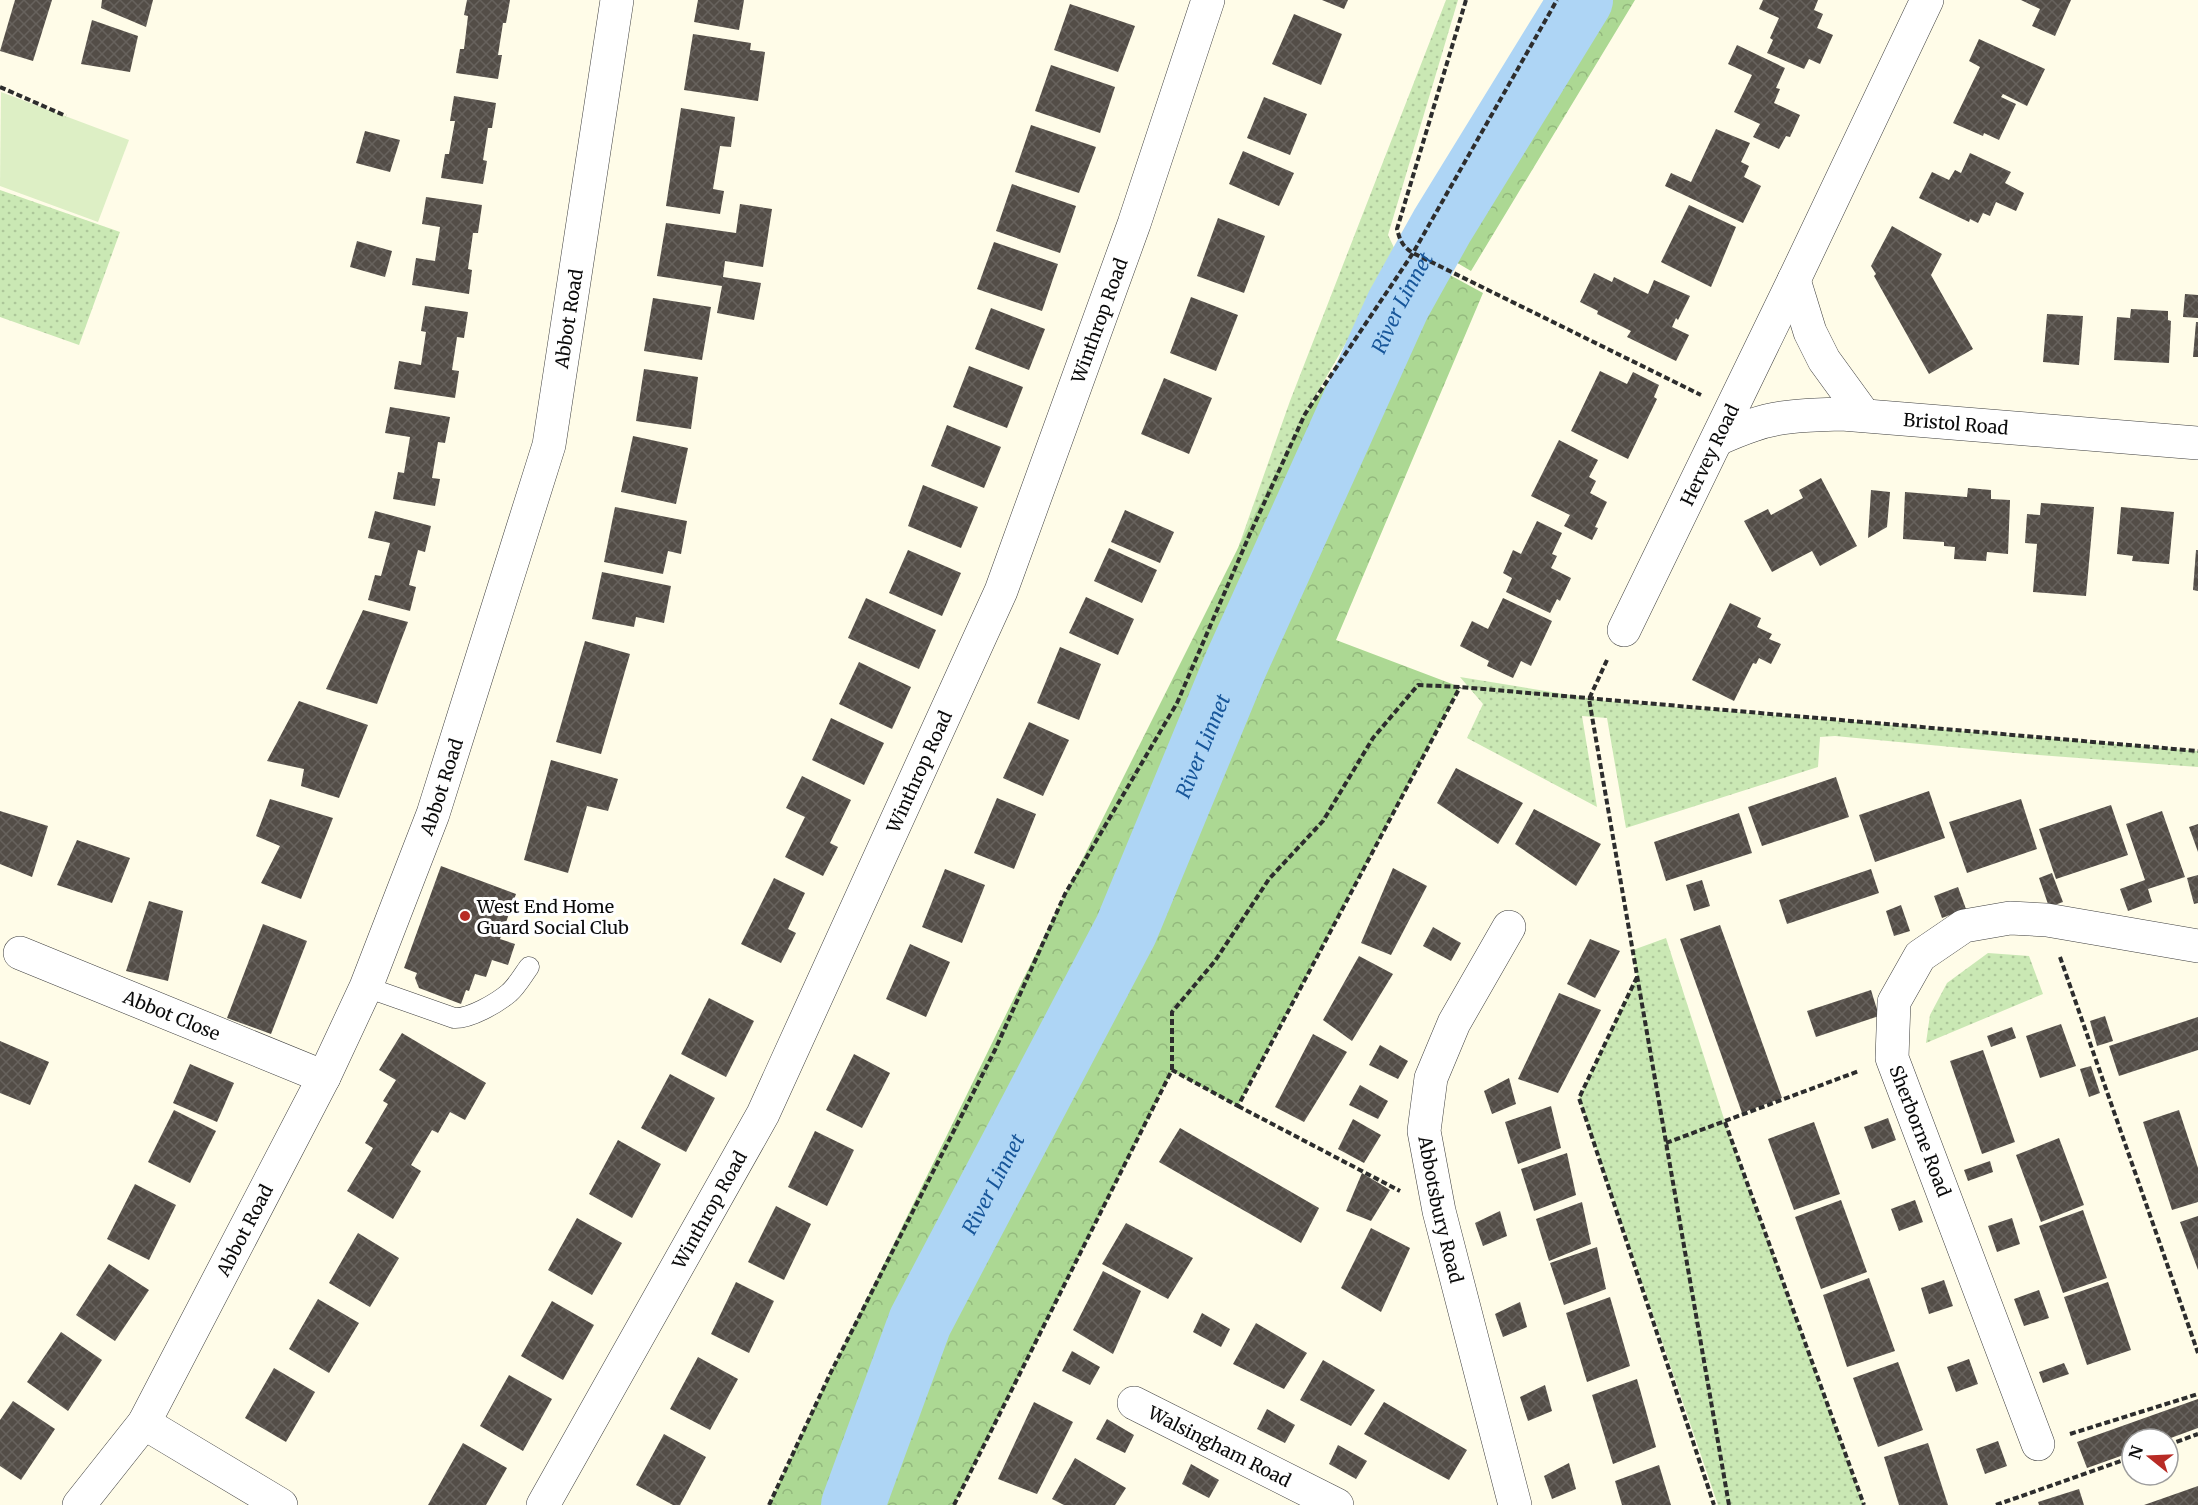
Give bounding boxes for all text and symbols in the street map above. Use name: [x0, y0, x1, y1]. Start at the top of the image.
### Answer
water label: River Linnet: [1365, 248, 1437, 357]
street label: Winthrop Road: [1066, 255, 1132, 387]
street label: Abbot Road: [549, 267, 587, 371]
street label: Hervey Road: [1675, 400, 1744, 509]
street label: Bristol Road: [1902, 408, 2009, 439]
water label: River Linnet: [1170, 690, 1235, 801]
street label: Winthrop Road: [881, 707, 957, 837]
street label: Abbot Road: [414, 735, 468, 839]
place label: West End Home Guard Social Club: [476, 895, 629, 939]
marker: West End Home Guard Social Club: [458, 909, 472, 923]
street label: Abbot Close: [119, 985, 224, 1045]
street label: Sherborne Road: [1884, 1062, 1956, 1200]
water label: River Linnet: [956, 1129, 1029, 1238]
street label: Abbotsbury Road: [1414, 1133, 1469, 1285]
street label: Winthrop Road: [667, 1147, 752, 1273]
street label: Abbot Road: [211, 1180, 278, 1281]
street label: Walsingham Road: [1144, 1400, 1295, 1492]
north arrow: [2120, 1427, 2180, 1487]
text: N: [2124, 1443, 2147, 1461]

